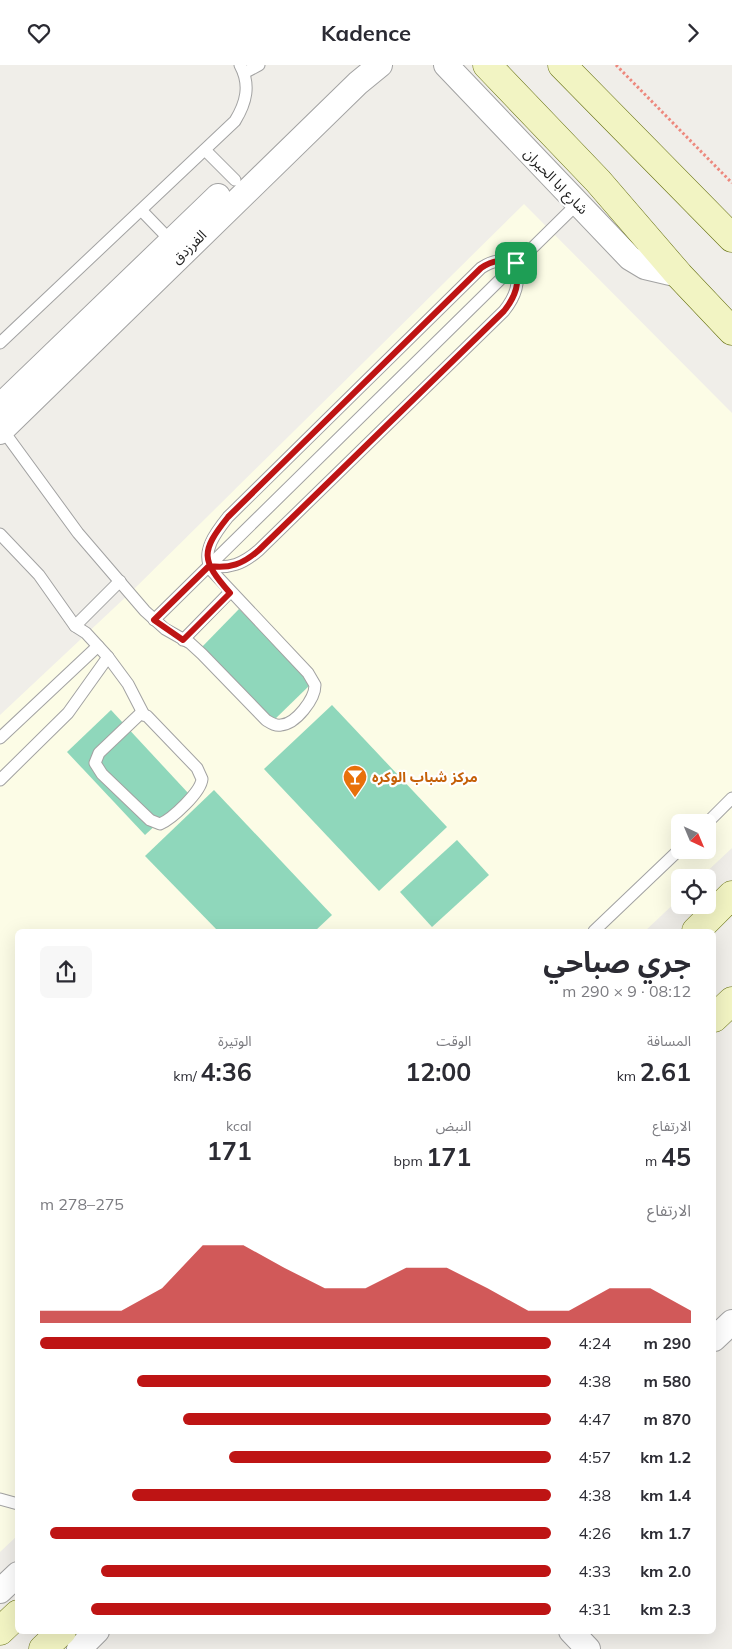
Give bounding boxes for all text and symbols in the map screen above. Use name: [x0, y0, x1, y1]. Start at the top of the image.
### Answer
icon: heart: [25, 19, 53, 47]
text: Kadence: [321, 19, 411, 47]
icon: forward: [679, 19, 707, 47]
street label: شارع ابا الحيران: [519, 144, 592, 219]
street label: الفرزدق: [168, 226, 210, 268]
pin: [495, 242, 537, 284]
icon: arrive: [502, 249, 530, 277]
bar icon: مركز شباب الوكره: [342, 764, 368, 798]
place label: مركز شباب الوكره: [372, 768, 478, 786]
north arrow: [671, 814, 716, 859]
map controls: [671, 814, 716, 914]
button: locate: [671, 869, 716, 914]
text: جري صباحي: [543, 944, 691, 979]
button: share: [40, 946, 92, 998]
text: 08:12 · 9 × 290 m: [562, 981, 691, 1001]
text: الوتيرة: [218, 1032, 252, 1050]
text: الوقت: [436, 1032, 471, 1050]
text: المسافة: [647, 1032, 691, 1050]
text: 4:36: [200, 1056, 252, 1087]
text: 12:00: [405, 1056, 471, 1087]
text: 2.61: [640, 1056, 691, 1087]
text: /km: [173, 1067, 200, 1085]
text: km: [617, 1067, 640, 1085]
text: kcal: [226, 1117, 252, 1135]
text: النبض: [436, 1117, 471, 1135]
text: الارتفاع: [653, 1117, 691, 1135]
text: 171: [207, 1135, 252, 1166]
text: 171: [426, 1141, 471, 1172]
text: 45: [661, 1141, 691, 1172]
text: bpm: [394, 1152, 426, 1170]
text: m: [645, 1152, 661, 1170]
text: 275–278 m: [40, 1194, 124, 1214]
text: الارتفاع: [647, 1200, 691, 1220]
text: 4:24: [579, 1333, 611, 1353]
text: 290 m: [643, 1333, 691, 1353]
text: 4:38: [579, 1371, 611, 1391]
text: 580 m: [643, 1371, 691, 1391]
text: 4:47: [579, 1409, 611, 1429]
text: 870 m: [643, 1409, 691, 1429]
text: 4:57: [579, 1447, 611, 1467]
text: 1.2 km: [640, 1447, 691, 1467]
text: 4:38: [579, 1485, 611, 1505]
text: 1.4 km: [640, 1485, 691, 1505]
text: 4:26: [579, 1523, 611, 1543]
text: 1.7 km: [640, 1523, 691, 1543]
text: 4:33: [579, 1561, 611, 1581]
text: 2.0 km: [640, 1561, 691, 1581]
text: 4:31: [579, 1599, 611, 1619]
text: 2.3 km: [640, 1599, 691, 1619]

